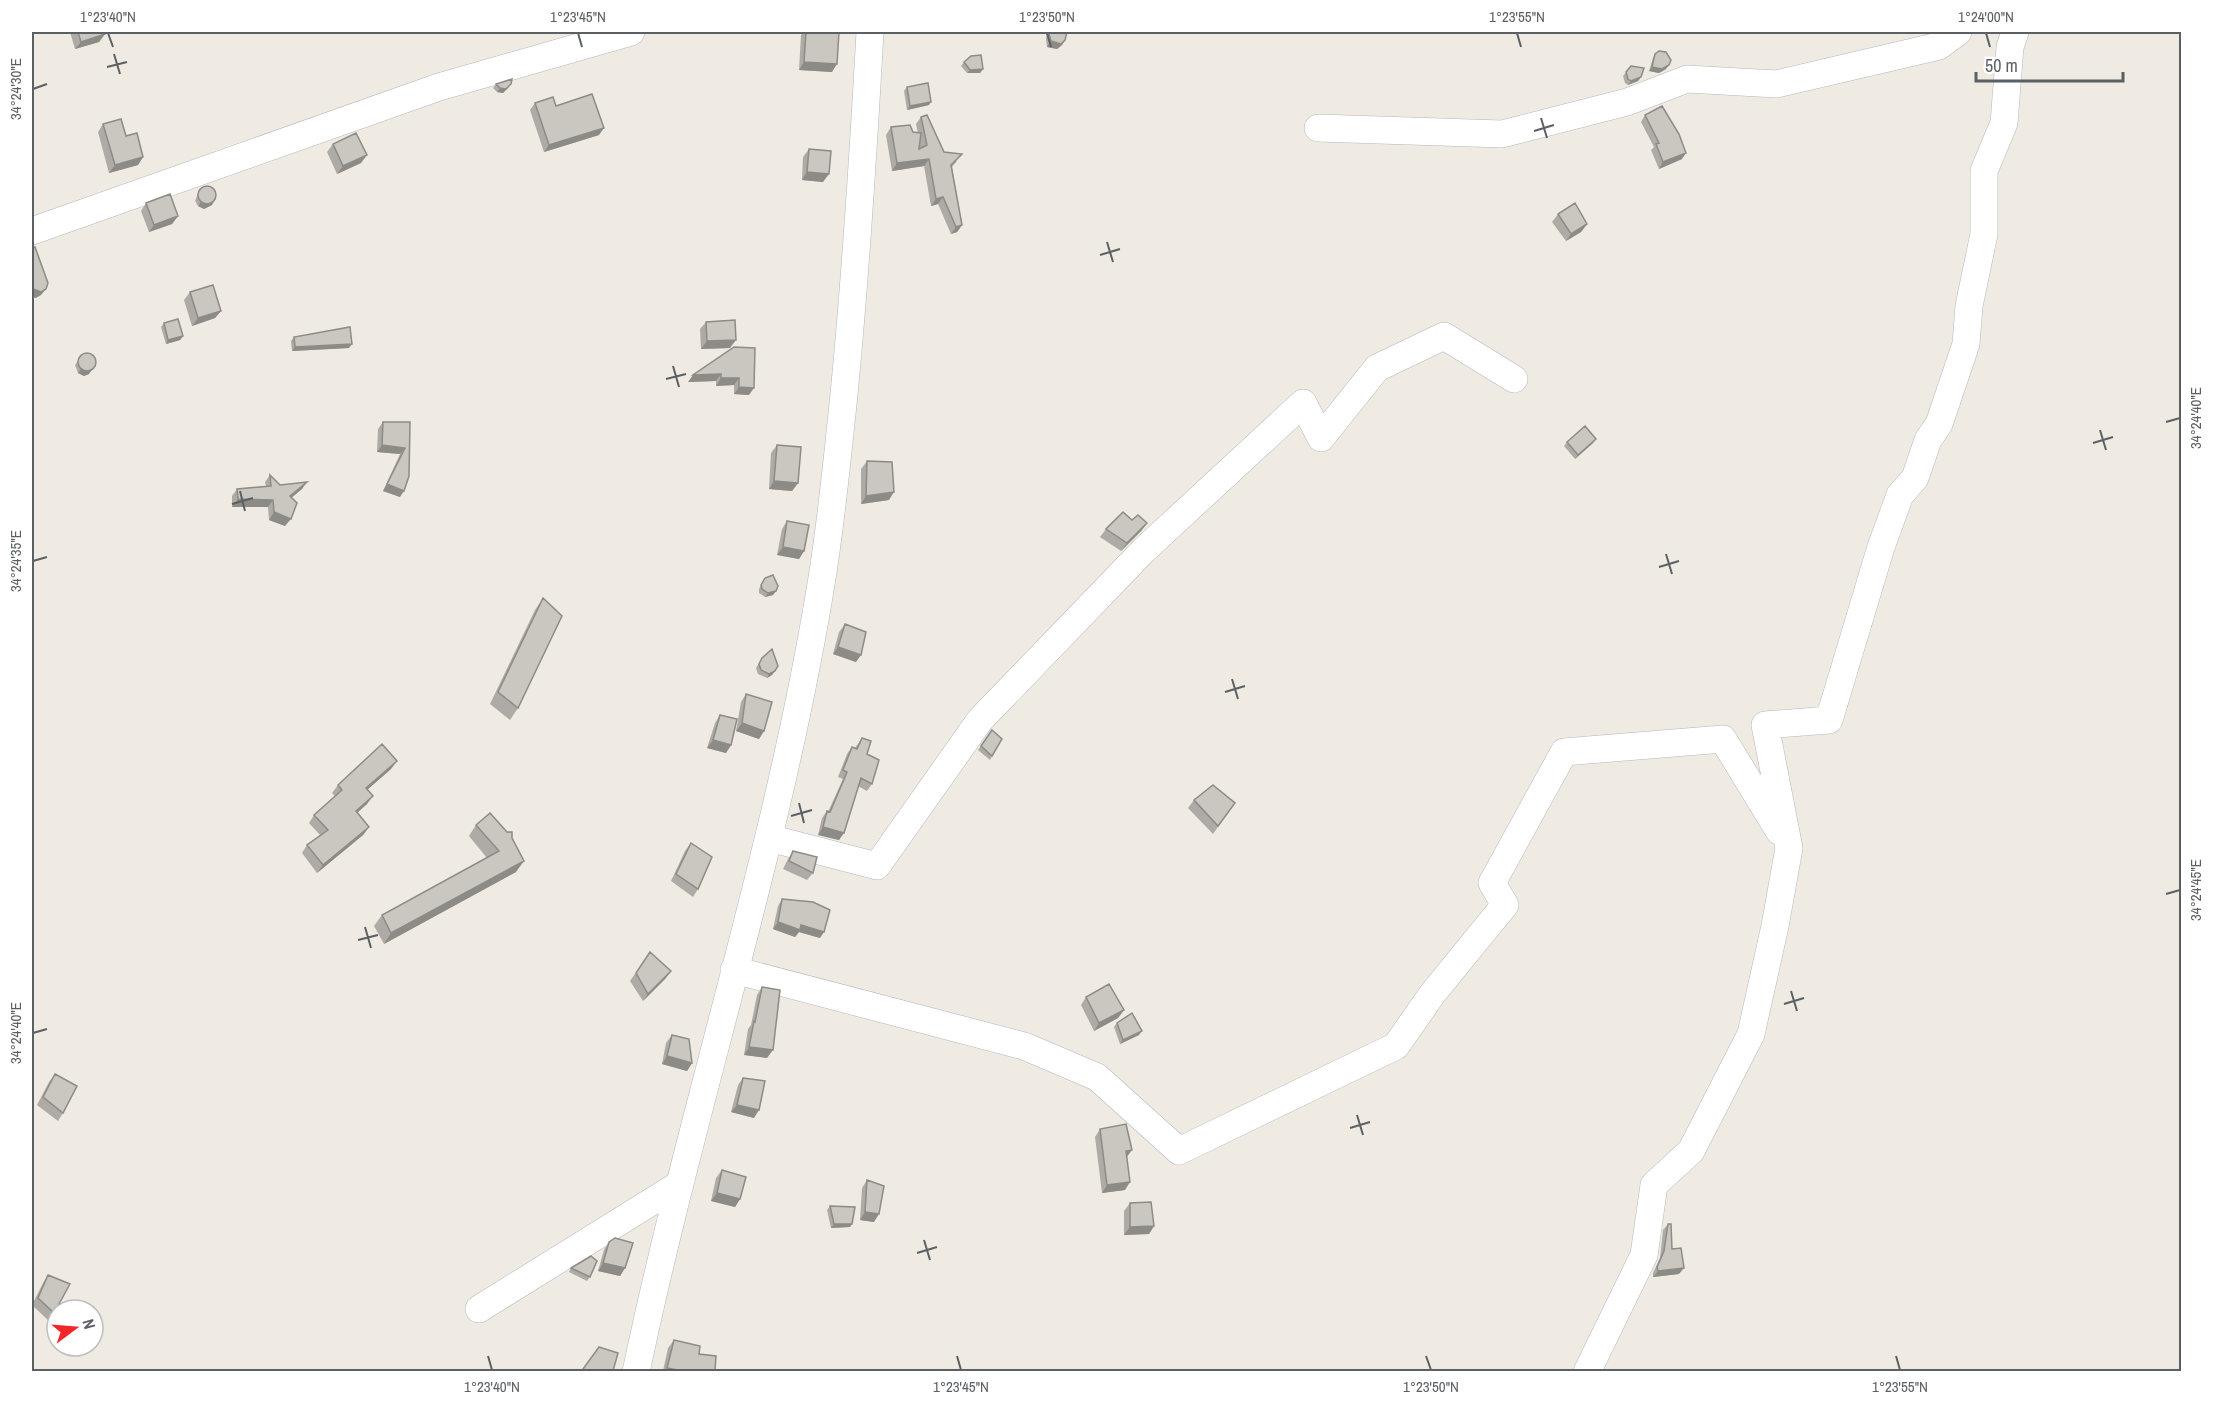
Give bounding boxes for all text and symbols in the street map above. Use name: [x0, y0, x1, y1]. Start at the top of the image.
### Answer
text: 1°23'40"N: [80, 6, 136, 27]
text: 1°23'45"N: [550, 6, 606, 27]
text: 1°23'50"N: [1019, 6, 1075, 27]
text: 1°23'55"N: [1489, 6, 1545, 27]
text: 1°24'00"N: [1958, 6, 2014, 27]
scale bar: [1976, 45, 2123, 83]
text: 50 m: [1985, 53, 2018, 78]
text: 34°24'30"E: [5, 58, 26, 120]
text: 34°24'40"E: [2185, 387, 2206, 449]
text: 34°24'35"E: [5, 530, 26, 592]
text: 34°24'45"E: [2185, 859, 2206, 921]
text: 34°24'40"E: [5, 1002, 26, 1064]
north arrow: [45, 1298, 105, 1358]
text: N: [78, 1316, 101, 1331]
text: 1°23'40"N: [464, 1376, 520, 1397]
text: 1°23'45"N: [933, 1376, 989, 1397]
text: 1°23'50"N: [1403, 1376, 1459, 1397]
text: 1°23'55"N: [1872, 1376, 1928, 1397]

